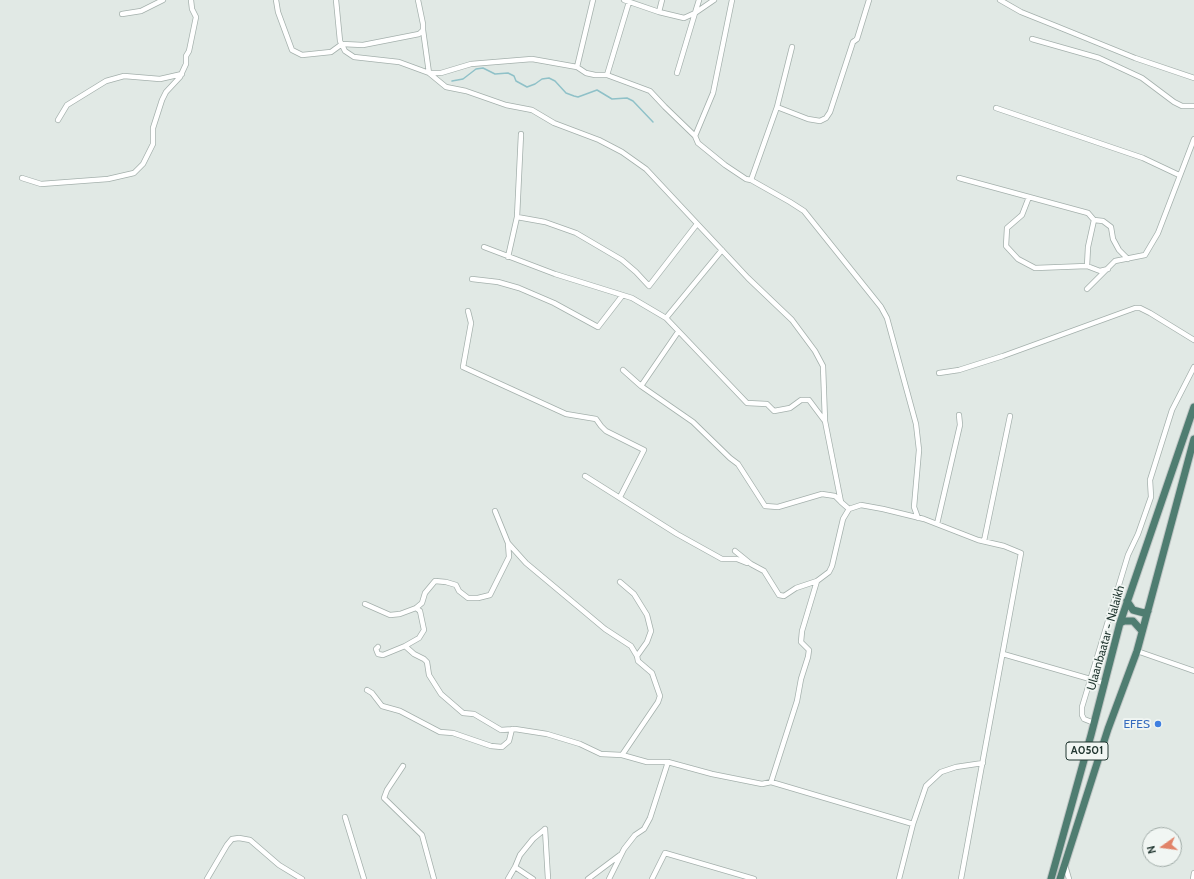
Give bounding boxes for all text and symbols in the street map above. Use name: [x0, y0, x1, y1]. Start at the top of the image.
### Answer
street label: Ulaanbaatar - Nalaikh: [1084, 584, 1128, 692]
place label: EFES: [1123, 717, 1150, 731]
marker: EFES: [1153, 719, 1163, 729]
road number: A0501: [1066, 742, 1108, 760]
north arrow: [1142, 827, 1182, 867]
text: N: [1144, 844, 1159, 855]

